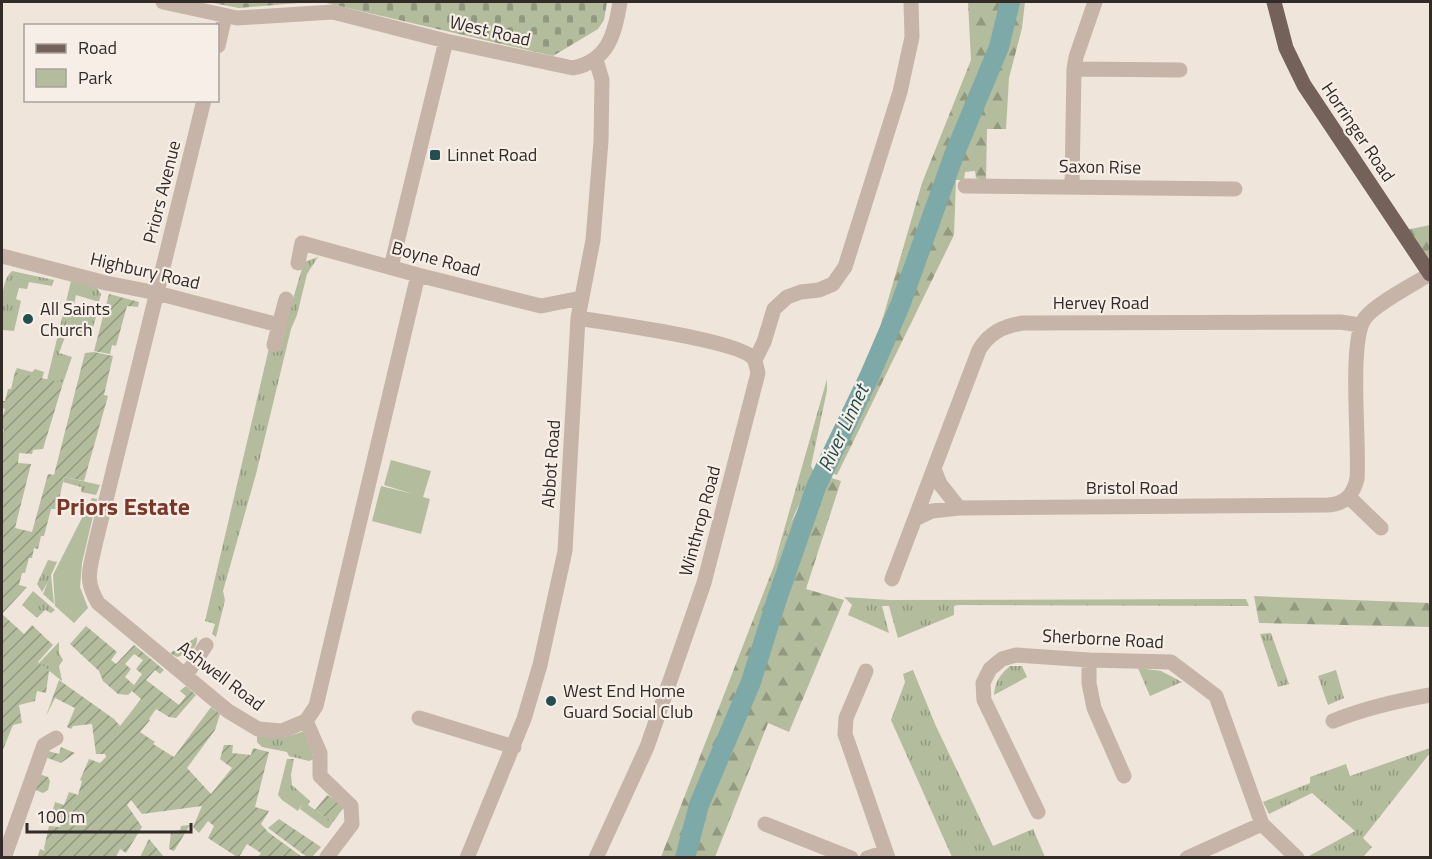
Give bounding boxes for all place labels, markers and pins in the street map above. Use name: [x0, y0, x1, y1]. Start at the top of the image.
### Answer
place label: Linnet Road: [447, 141, 537, 168]
marker: Linnet Road: [428, 148, 442, 162]
place label: All Saints Church: [40, 295, 110, 343]
marker: All Saints Church: [21, 312, 35, 326]
place label: West End Home Guard Social Club: [563, 677, 693, 725]
marker: West End Home Guard Social Club: [544, 694, 558, 708]

